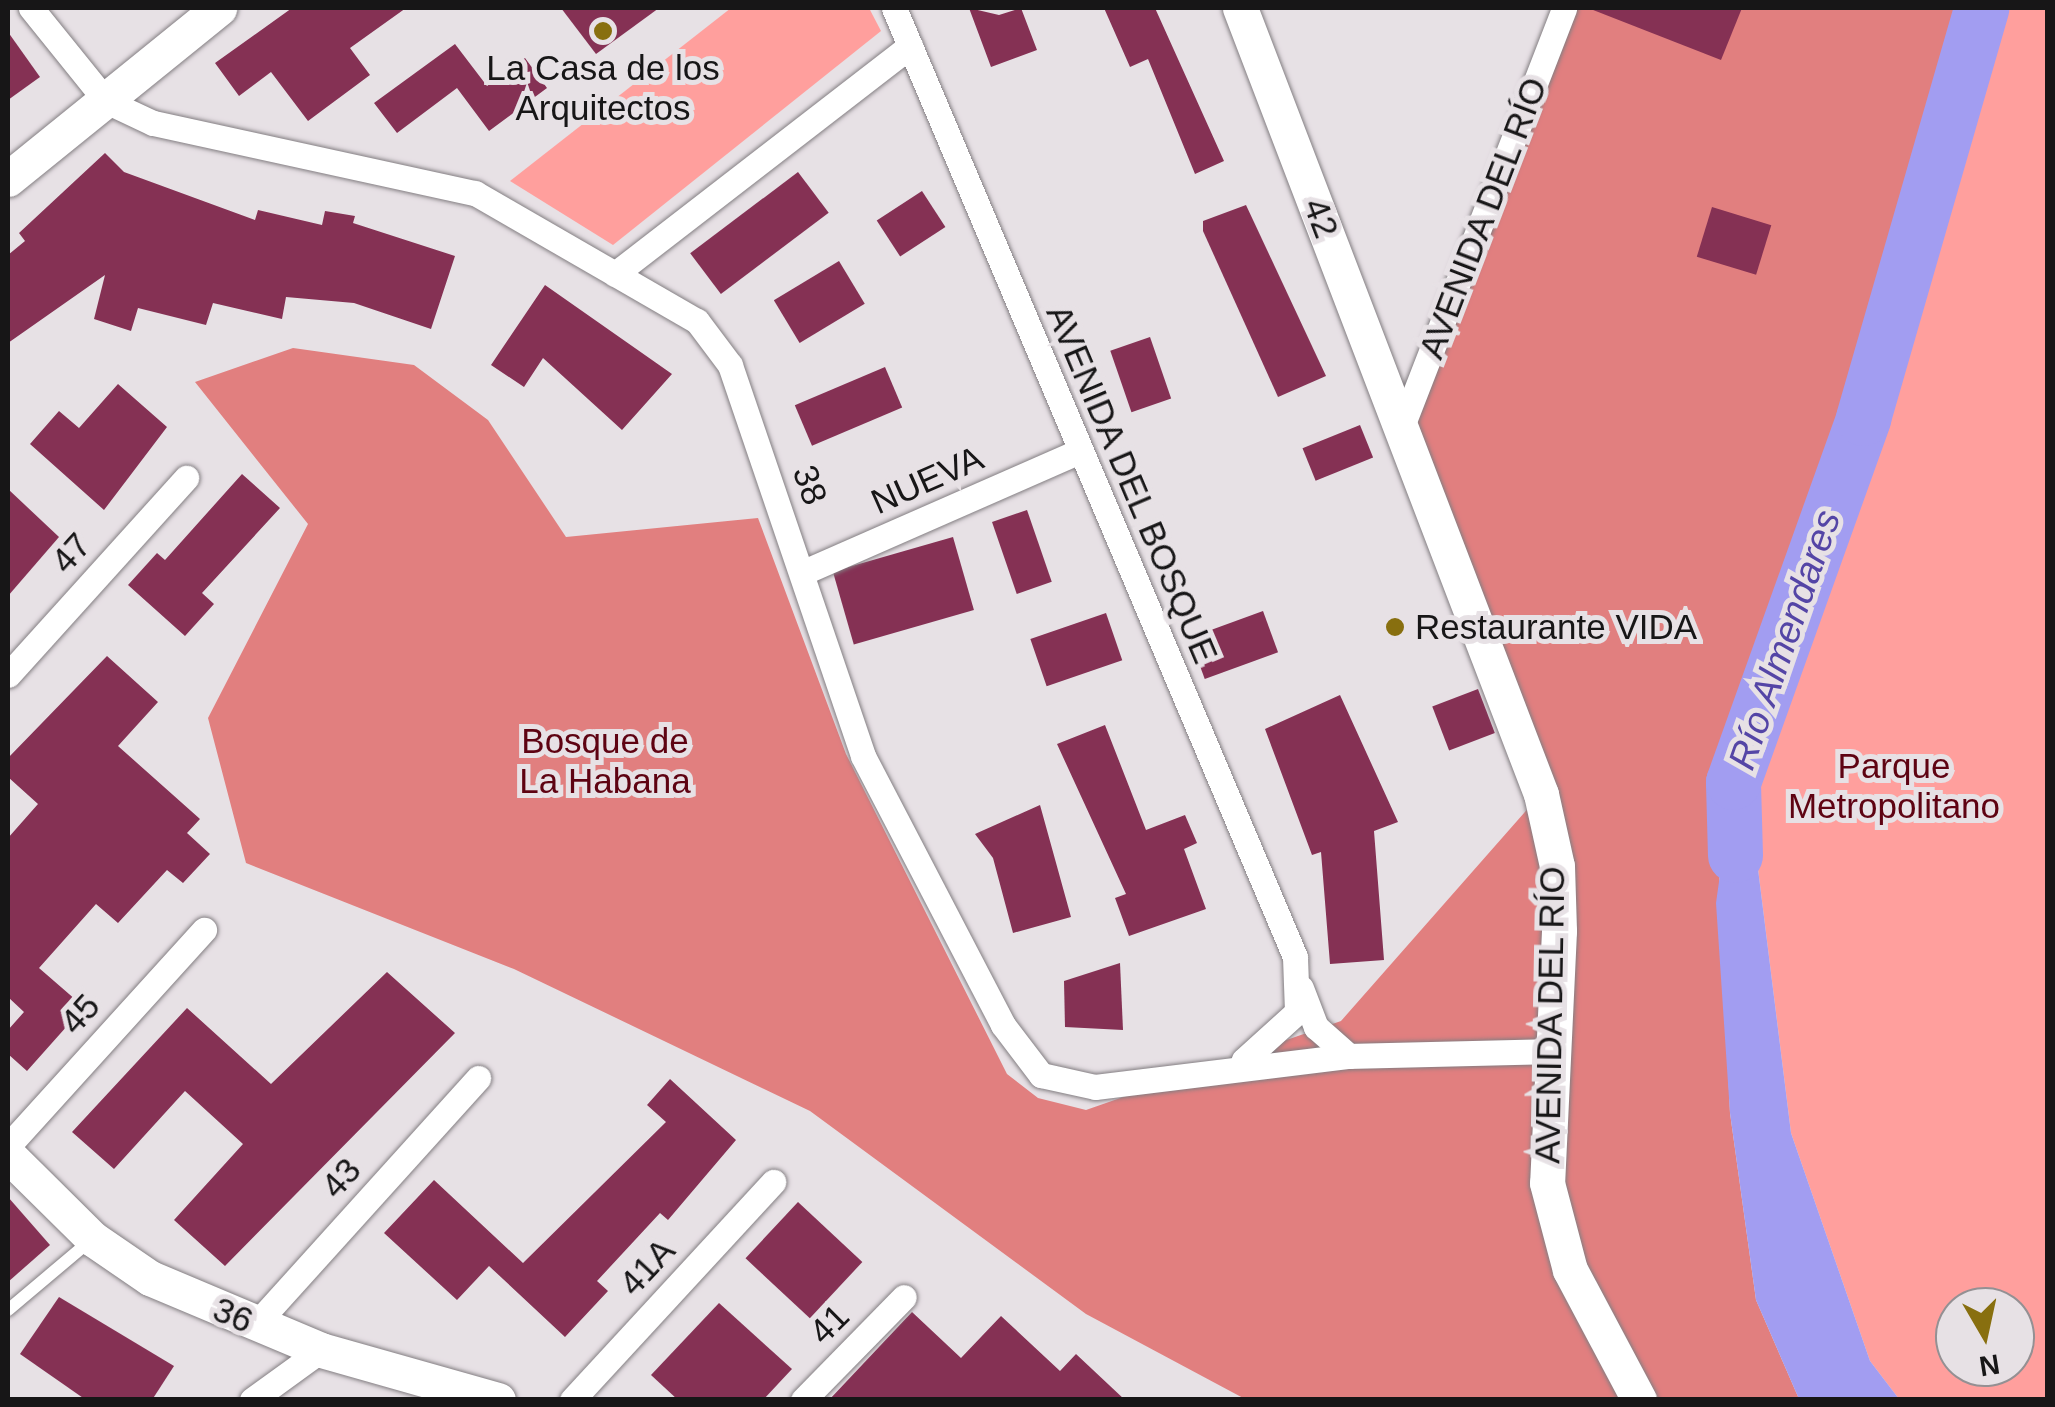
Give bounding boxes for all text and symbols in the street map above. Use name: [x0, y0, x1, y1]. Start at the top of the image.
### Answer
marker: La Casa de los Arquitectos: [592, 20, 614, 42]
place label: La Casa de los Arquitectos: [486, 47, 720, 129]
street label: AVENIDA DEL RÍO: [1409, 70, 1557, 366]
street label: 42: [1294, 192, 1348, 244]
street label: AVENIDA DEL BOSQUE: [1037, 297, 1227, 671]
street label: NUEVA: [865, 437, 989, 523]
street label: 38: [784, 460, 836, 510]
water label: Río Almendares: [1719, 504, 1851, 776]
street label: 47: [42, 524, 100, 582]
place label: Restaurante VIDA: [1415, 606, 1697, 648]
marker: Restaurante VIDA: [1384, 616, 1406, 638]
park label: Bosque de La Habana: [519, 720, 691, 802]
park label: Parque Metropolitano: [1788, 745, 2000, 827]
street label: AVENIDA DEL RÍO: [1526, 864, 1574, 1166]
street label: 45: [51, 985, 109, 1043]
street label: 43: [312, 1149, 370, 1207]
street label: 41A: [610, 1230, 684, 1304]
north arrow: [1935, 1287, 2035, 1387]
street label: 36: [207, 1288, 259, 1342]
street label: 41: [800, 1295, 858, 1353]
text: N: [1977, 1348, 2002, 1382]

